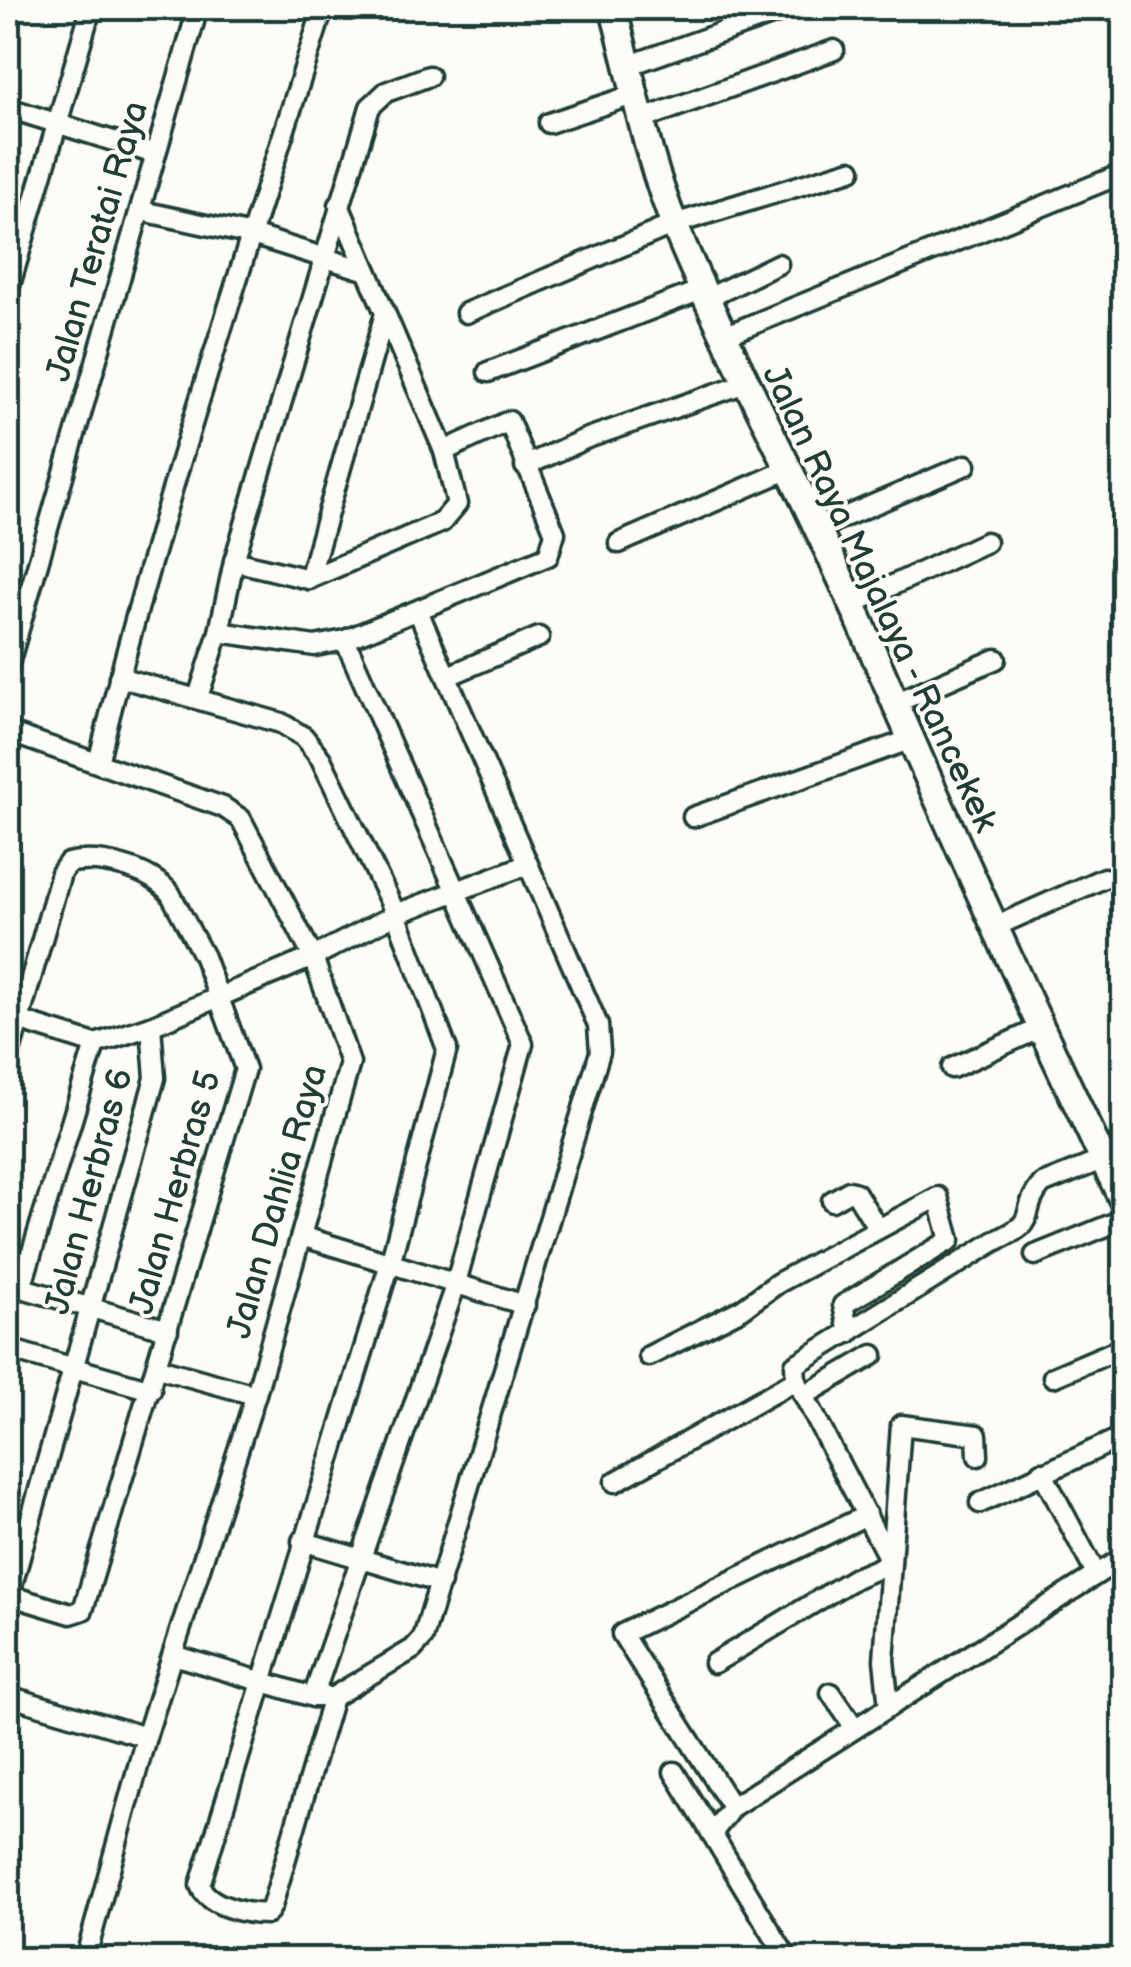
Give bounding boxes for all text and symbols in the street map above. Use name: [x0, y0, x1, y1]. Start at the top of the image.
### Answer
street label: Jalan Teratai Raya: [37, 96, 158, 386]
street label: Jalan Raya Majalaya - Rancekek: [752, 358, 1007, 840]
street label: Jalan Dahlia Raya: [218, 1060, 337, 1343]
street label: Jalan Herbras 6: [36, 1064, 143, 1319]
street label: Jalan Herbras 5: [120, 1066, 231, 1319]

